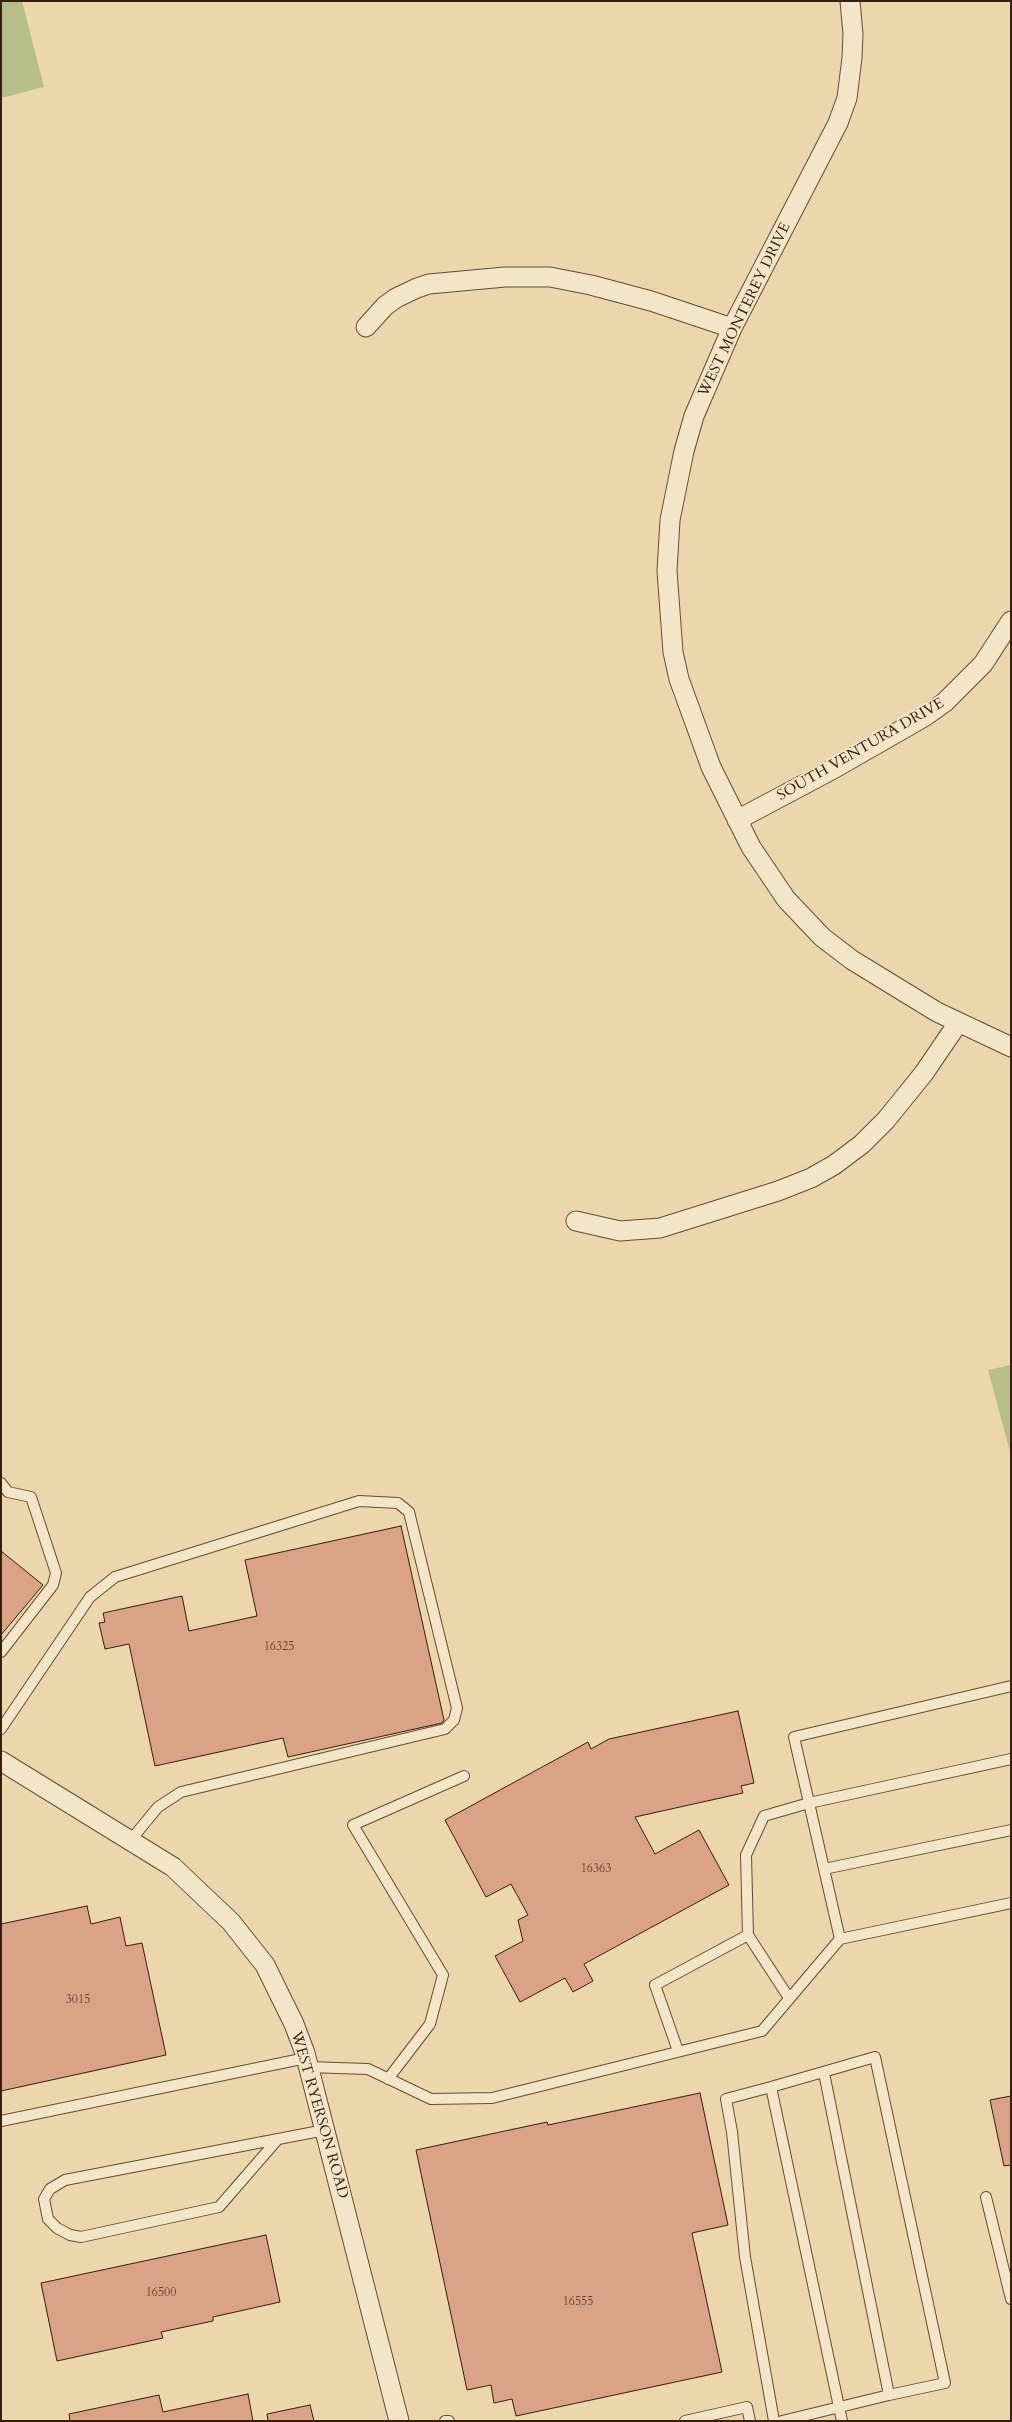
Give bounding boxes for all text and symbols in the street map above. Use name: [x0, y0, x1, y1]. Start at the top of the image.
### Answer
street label: WEST MONTEREY DRIVE: [695, 220, 795, 400]
street label: SOUTH VENTURA DRIVE: [774, 695, 948, 805]
house number: 16325: [264, 1640, 294, 1654]
house number: 16363: [581, 1862, 611, 1876]
house number: 3015: [66, 1993, 90, 2007]
street label: WEST RYERSON ROAD: [286, 2029, 352, 2201]
house number: 16500: [146, 2286, 176, 2300]
house number: 16555: [563, 2295, 593, 2309]

